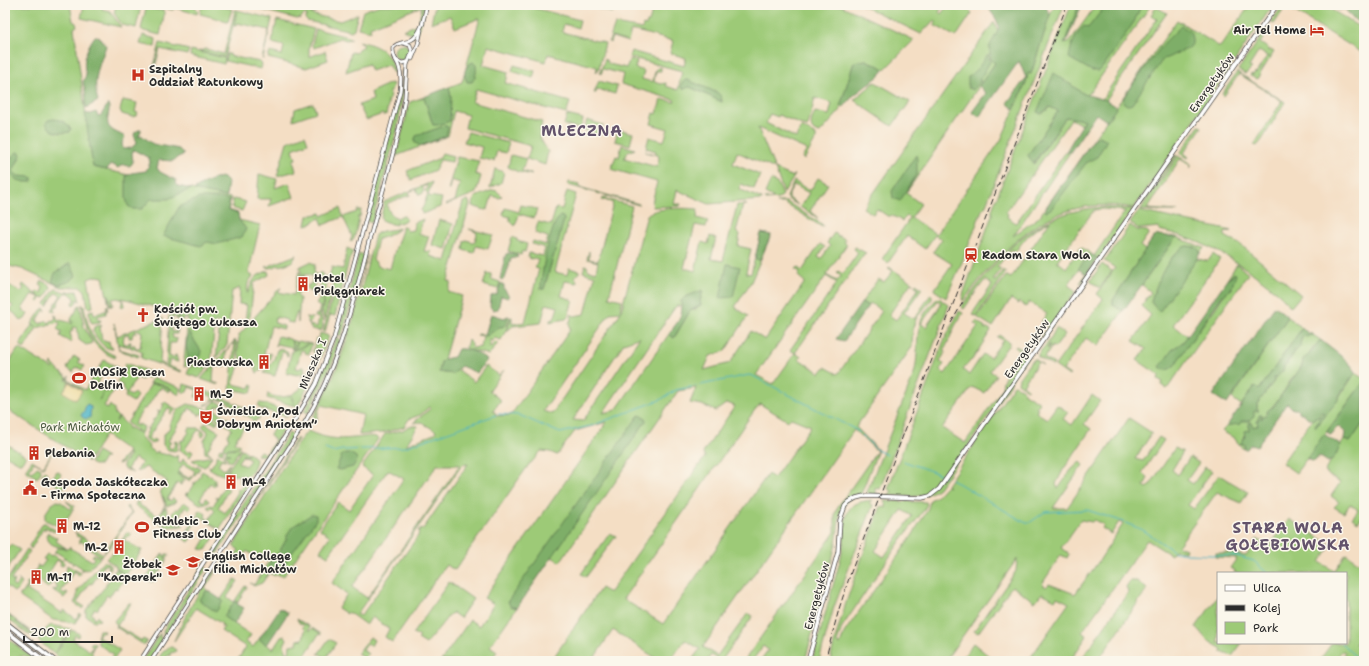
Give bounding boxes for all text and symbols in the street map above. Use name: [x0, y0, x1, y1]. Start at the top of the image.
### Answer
hotel icon: Air Tel Home: [1309, 22, 1325, 38]
place label: Air Tel Home: [1233, 23, 1306, 38]
street label: Energetyków: [1186, 50, 1238, 116]
place label: Szpitalny Oddział Ratunkowy: [149, 62, 264, 90]
hospital icon: Szpitalny Oddział Ratunkowy: [130, 67, 146, 83]
district label: MLECZNA: [541, 121, 623, 141]
station icon: Radom Stara Wola: [963, 247, 979, 263]
place label: Radom Stara Wola: [982, 248, 1091, 263]
place label: Hotel Pielęgniarek: [314, 271, 385, 299]
building icon: Hotel Pielęgniarek: [295, 276, 311, 292]
place label: Kościół pw. Świętego Łukasza: [154, 302, 257, 330]
church icon: Kościół pw. Świętego Łukasza: [135, 307, 151, 323]
street label: Energetyków: [1001, 316, 1053, 382]
street label: Mieszka I: [296, 336, 330, 392]
building icon: Piastowska: [256, 354, 272, 370]
place label: Piastowska: [187, 355, 253, 370]
place label: MOSiR Basen Delfin: [90, 365, 166, 393]
sports icon: MOSiR Basen Delfin: [71, 370, 87, 386]
building icon: M-5: [191, 386, 207, 402]
place label: M-5: [210, 387, 233, 402]
place label: Świetlica „Pod Dobrym Aniołem”: [217, 403, 317, 432]
theatre icon: Świetlica „Pod Dobrym Aniołem”: [198, 409, 214, 425]
park label: Park Michałów: [40, 420, 120, 435]
building icon: Plebania: [26, 445, 42, 461]
place label: Plebania: [45, 446, 95, 461]
building icon: M-4: [223, 474, 239, 490]
place label: Gospoda Jaskółeczka - Firma Społeczna: [41, 475, 168, 503]
place label: M-4: [242, 475, 266, 490]
public building icon: Gospoda Jaskółeczka - Firma Społeczna: [22, 480, 38, 496]
place label: Athletic - Fitness Club: [153, 514, 222, 542]
building icon: M-12: [54, 518, 70, 534]
district label: STARA WOLA GOŁĘBIOWSKA: [1226, 518, 1350, 555]
place label: M-12: [73, 519, 101, 534]
sports icon: Athletic - Fitness Club: [134, 519, 150, 535]
building icon: M-2: [111, 539, 127, 555]
place label: M-2: [85, 540, 108, 555]
place label: English College - filia Michałów: [204, 549, 297, 577]
school or university icon: English College - filia Michałów: [185, 554, 201, 570]
place label: Żłobek "Kacperek": [98, 556, 162, 585]
street label: Energetyków: [801, 560, 833, 632]
school or university icon: Żłobek "Kacperek": [165, 562, 181, 578]
building icon: M-11: [28, 569, 44, 585]
place label: M-11: [47, 570, 72, 585]
legend: [1217, 572, 1347, 644]
text: Ulica: [1253, 580, 1282, 596]
text: Kolej: [1253, 600, 1281, 616]
scale bar: [24, 618, 112, 644]
text: Park: [1253, 620, 1279, 636]
text: 200 m: [30, 624, 69, 640]

